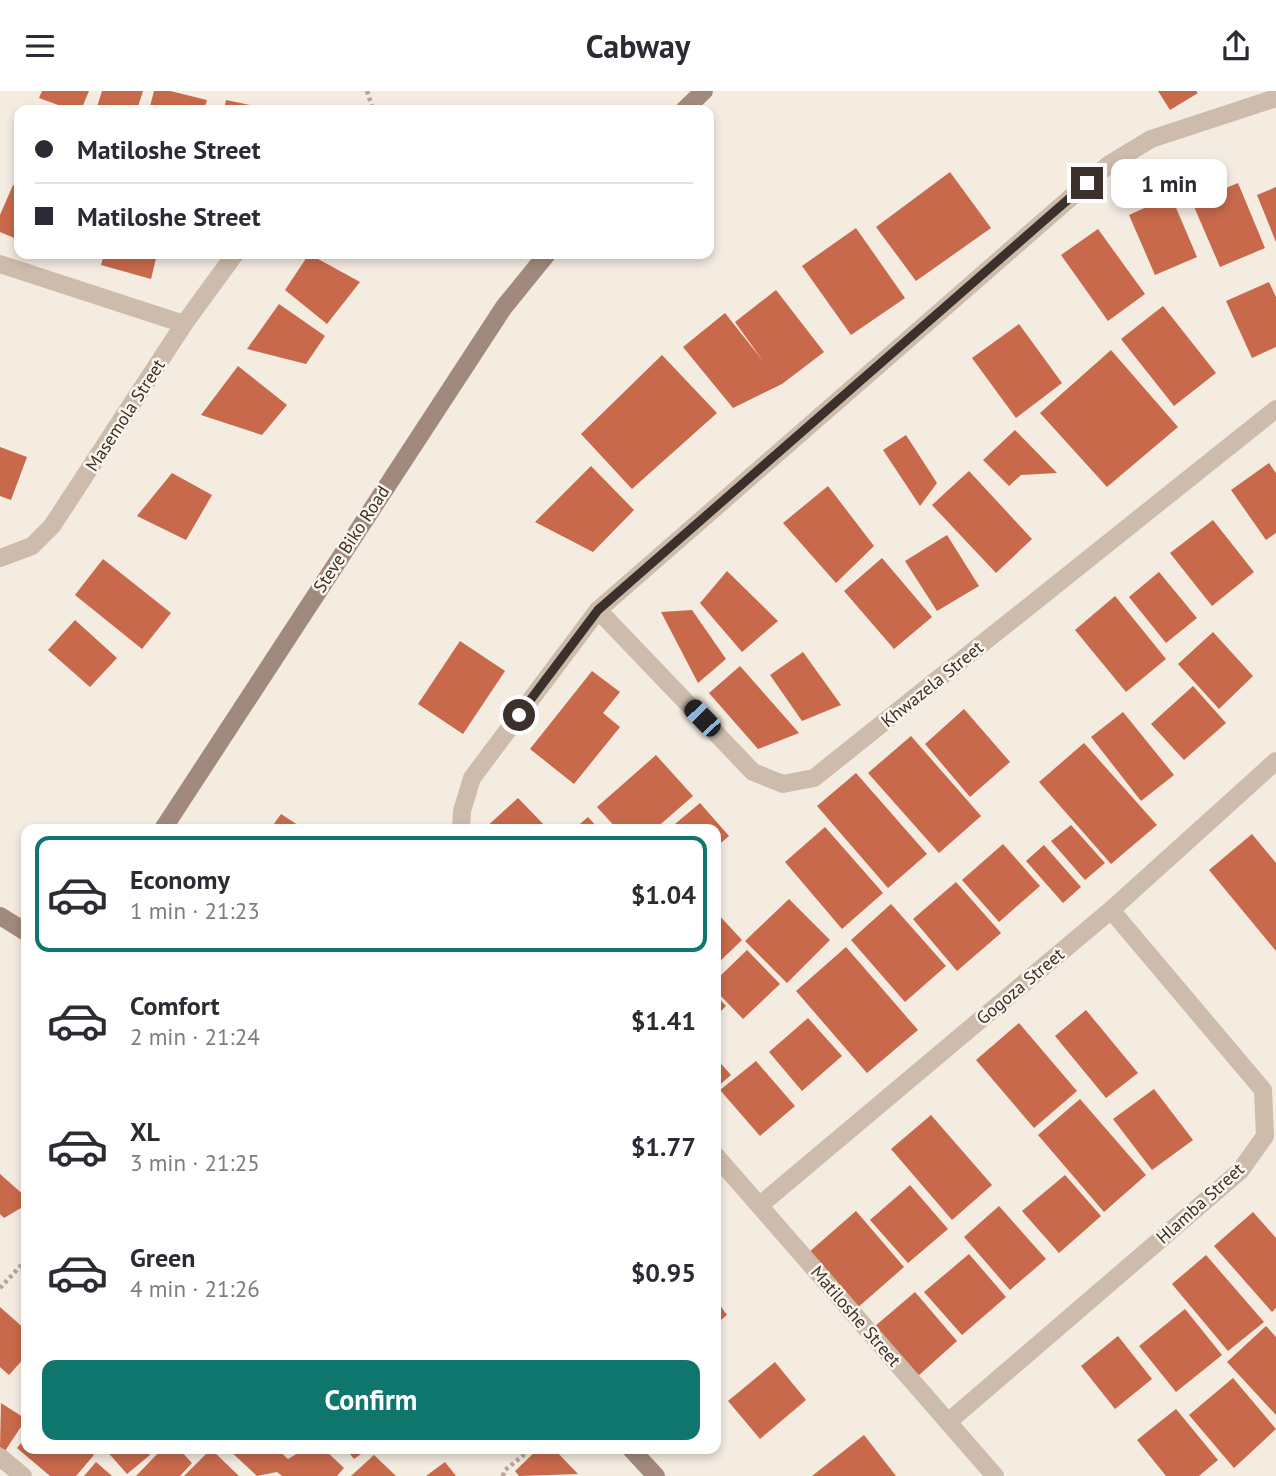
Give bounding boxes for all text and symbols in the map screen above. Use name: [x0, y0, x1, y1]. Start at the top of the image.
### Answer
text: Cabway: [586, 25, 690, 67]
icon: menu: [21, 27, 59, 65]
icon: share: [1217, 27, 1255, 65]
text: Matiloshe Street: [77, 133, 261, 166]
callout: 1 min: [1112, 159, 1227, 207]
route end: [1071, 167, 1103, 199]
text: 1 min: [1141, 169, 1197, 198]
text: Matiloshe Street: [77, 200, 261, 233]
street label: Masemola Street: [80, 355, 170, 475]
street label: Steve Biko Road: [308, 481, 394, 597]
street label: Khwazela Street: [876, 636, 988, 732]
car: [680, 696, 725, 740]
route start: [503, 699, 535, 731]
icon: car: [46, 863, 109, 926]
text: Economy: [130, 863, 230, 896]
text: $1.04: [631, 878, 696, 911]
text: 1 min · 21:23: [130, 896, 260, 925]
street label: Gogoza Street: [971, 943, 1069, 1029]
icon: car: [46, 989, 109, 1052]
text: Comfort: [130, 989, 220, 1022]
text: $1.41: [631, 1004, 696, 1037]
text: 2 min · 21:24: [130, 1022, 260, 1051]
icon: car: [46, 1115, 109, 1178]
text: XL: [130, 1115, 160, 1148]
text: $1.77: [631, 1130, 696, 1163]
text: 3 min · 21:25: [130, 1148, 260, 1177]
street label: Hlamba Street: [1151, 1158, 1249, 1248]
icon: car: [46, 1241, 109, 1304]
text: Green: [130, 1241, 195, 1274]
text: $0.95: [631, 1256, 696, 1289]
street label: Matiloshe Street: [806, 1261, 906, 1371]
text: 4 min · 21:26: [130, 1274, 260, 1303]
button: Confirm: [42, 1360, 700, 1440]

